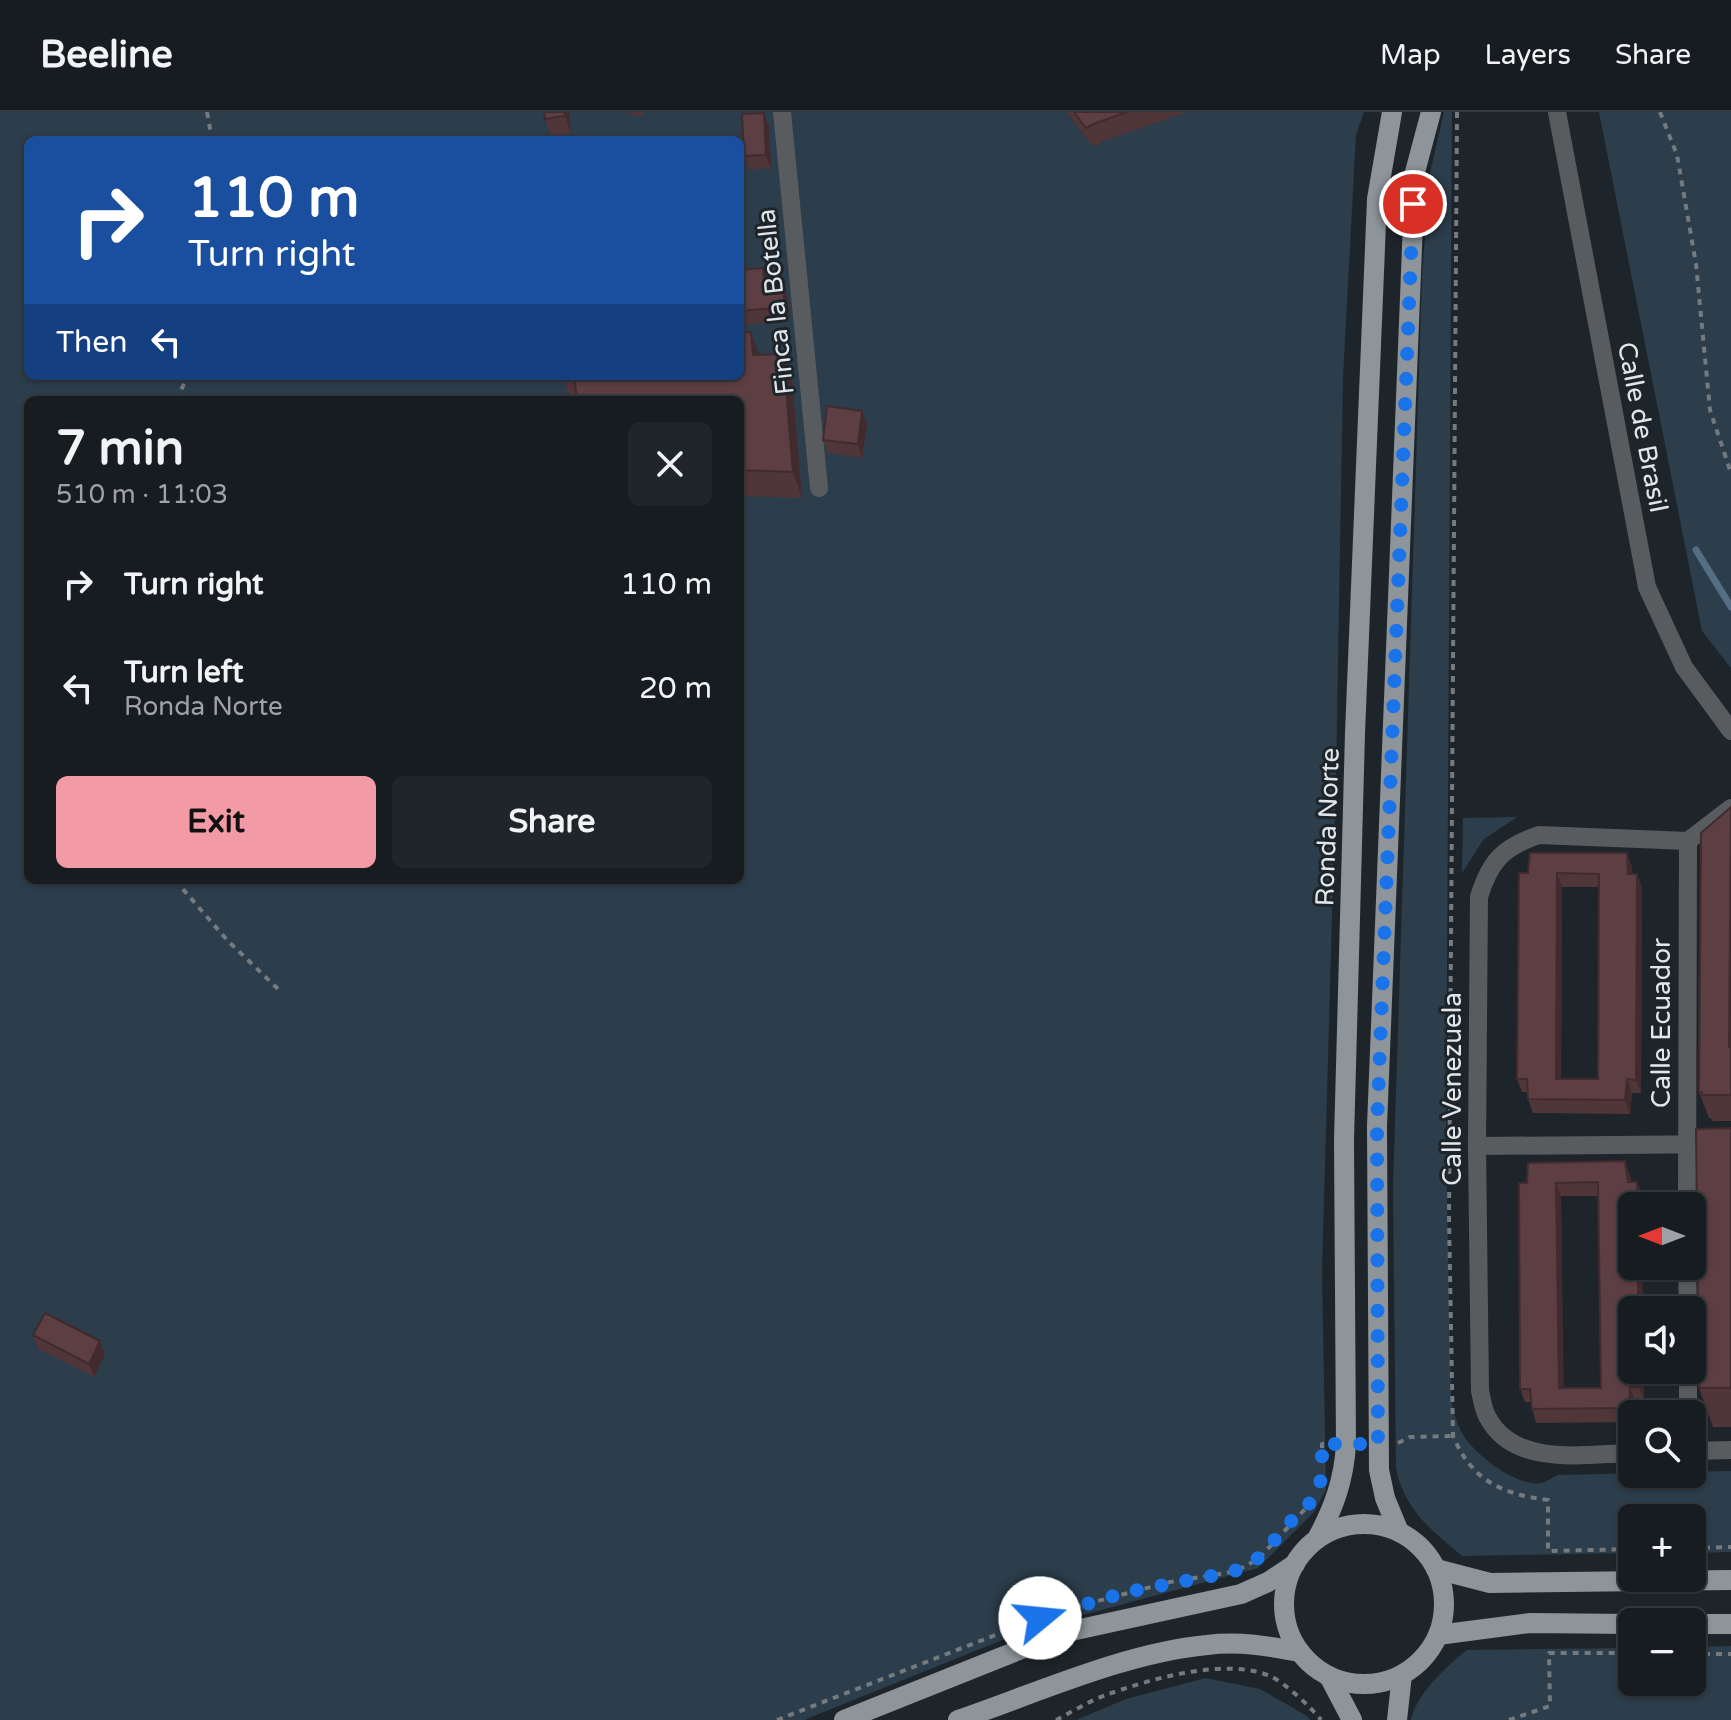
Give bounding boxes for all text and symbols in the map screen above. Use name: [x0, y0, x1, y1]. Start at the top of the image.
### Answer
text: Beeline: [40, 32, 173, 78]
text: Map: [1380, 38, 1441, 72]
text: Layers: [1485, 38, 1571, 72]
text: Share: [1615, 38, 1691, 72]
text: 110 m: [188, 165, 359, 232]
icon: right: [56, 168, 160, 272]
pin: [1379, 170, 1447, 238]
icon: arrive: [1391, 182, 1435, 226]
street label: Finca la Botella: [750, 208, 801, 396]
text: Turn right: [188, 233, 355, 276]
icon: left: [144, 320, 188, 364]
text: Then: [56, 324, 128, 361]
street label: Calle de Brasil: [1611, 339, 1674, 515]
text: 7 min: [56, 420, 184, 478]
button: close: [628, 422, 712, 506]
text: 510 m · 11:03: [56, 479, 228, 510]
icon: right: [56, 562, 100, 606]
text: Turn right: [124, 566, 264, 603]
text: 110 m: [620, 566, 712, 603]
text: Turn left: [124, 654, 243, 691]
icon: left: [56, 666, 100, 710]
text: 20 m: [639, 670, 712, 707]
text: Ronda Norte: [124, 691, 283, 722]
street label: Ronda Norte: [1309, 747, 1346, 907]
button: Exit: [56, 776, 376, 868]
button: Share: [392, 776, 712, 868]
street label: Calle Ecuador: [1646, 938, 1677, 1108]
street label: Calle Venezuela: [1437, 992, 1468, 1186]
north arrow: [1618, 1192, 1706, 1280]
map controls: [1618, 1192, 1706, 1696]
button: sound: [1618, 1296, 1706, 1384]
button: search: [1618, 1400, 1706, 1488]
button: +: [1618, 1504, 1706, 1592]
position arrow: [998, 1576, 1082, 1660]
button: −: [1618, 1608, 1706, 1696]

